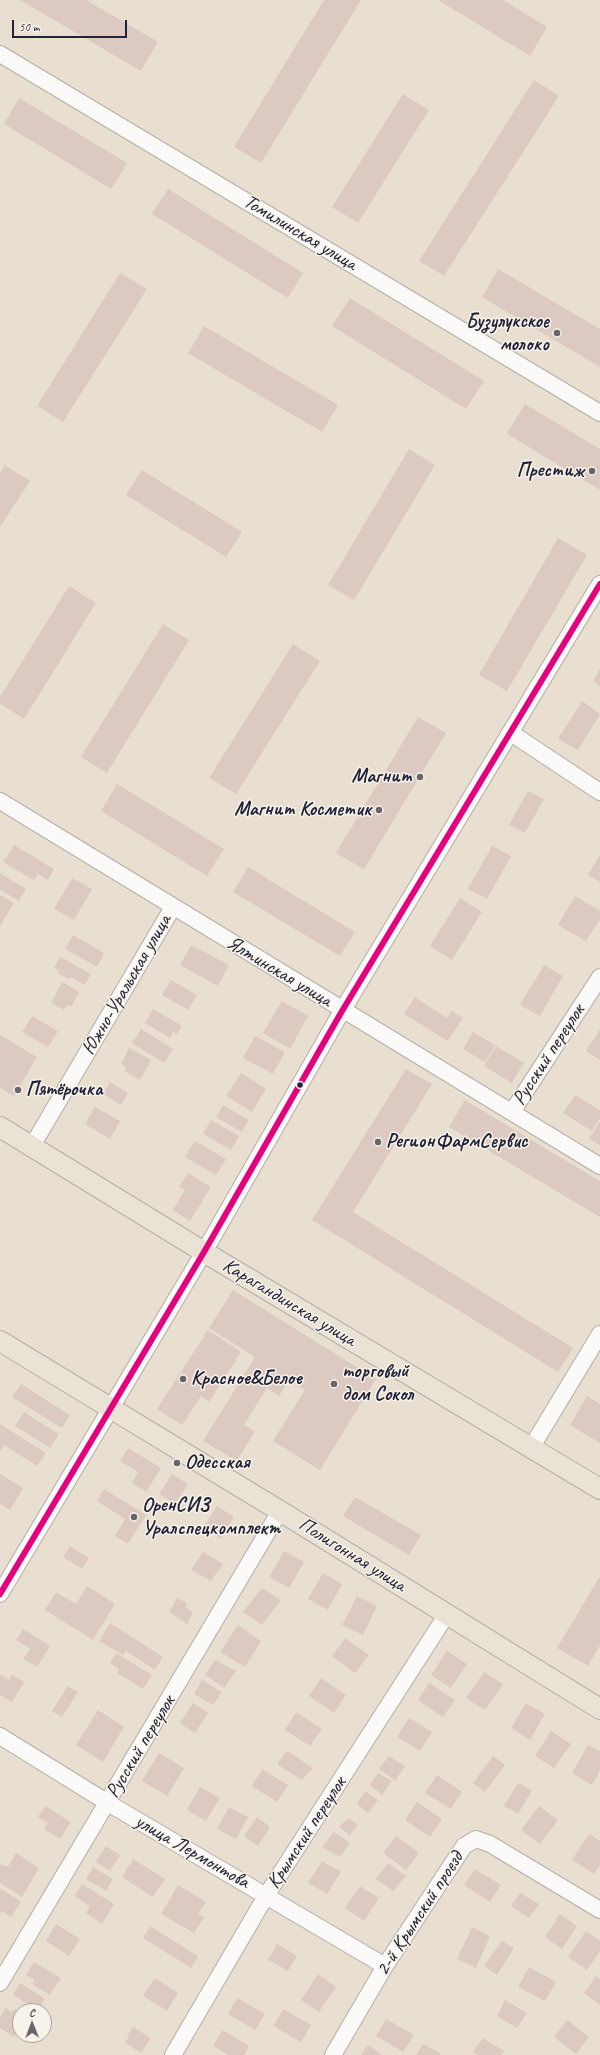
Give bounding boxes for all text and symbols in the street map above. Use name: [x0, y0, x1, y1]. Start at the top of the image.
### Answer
scale bar: [14, 12, 129, 38]
text: 50 m: [19, 19, 39, 35]
street label: Томилинская улица: [239, 190, 361, 276]
place label: Бузулукское молоко: [466, 310, 549, 357]
marker: Бузулукское молоко: [552, 328, 562, 338]
place label: Престиж: [517, 459, 584, 483]
marker: Престиж: [587, 466, 597, 476]
place label: Магнит: [352, 765, 412, 789]
marker: Магнит: [415, 772, 425, 782]
place label: Магнит Косметик: [234, 798, 371, 822]
marker: Магнит Косметик: [374, 805, 384, 815]
street label: Южно-Уральская улица: [77, 911, 177, 1059]
street label: Ялтинская улица: [222, 931, 336, 1013]
street label: Русский переулок: [508, 1000, 590, 1110]
place label: Пятёрочка: [26, 1078, 103, 1102]
unlabelled marker: [295, 1080, 305, 1090]
marker: Пятёрочка: [13, 1085, 23, 1095]
place label: РегионФармСервис: [386, 1130, 527, 1154]
marker: РегионФармСервис: [373, 1137, 383, 1147]
street label: Карагандинская улица: [218, 1254, 360, 1352]
place label: торговый дом Сокол: [342, 1360, 414, 1407]
place label: Красное&Белое: [191, 1367, 302, 1391]
marker: Красное&Белое: [178, 1374, 188, 1384]
marker: торговый дом Сокол: [329, 1379, 339, 1389]
place label: Одесская: [185, 1451, 250, 1475]
marker: Одесская: [172, 1458, 182, 1468]
place label: ОренСИЗ Уралспецкомплект: [142, 1494, 280, 1541]
marker: ОренСИЗ Уралспецкомплект: [129, 1512, 139, 1522]
street label: Полигонная улица: [294, 1512, 410, 1598]
street label: Русский переулок: [101, 1691, 181, 1803]
street label: Крымский переулок: [262, 1773, 352, 1893]
street label: улица Лермонтова: [131, 1810, 253, 1894]
street label: 2-й Крымский проезд: [371, 1847, 469, 1981]
north arrow: [12, 2003, 52, 2043]
text: С: [29, 2005, 35, 2019]

